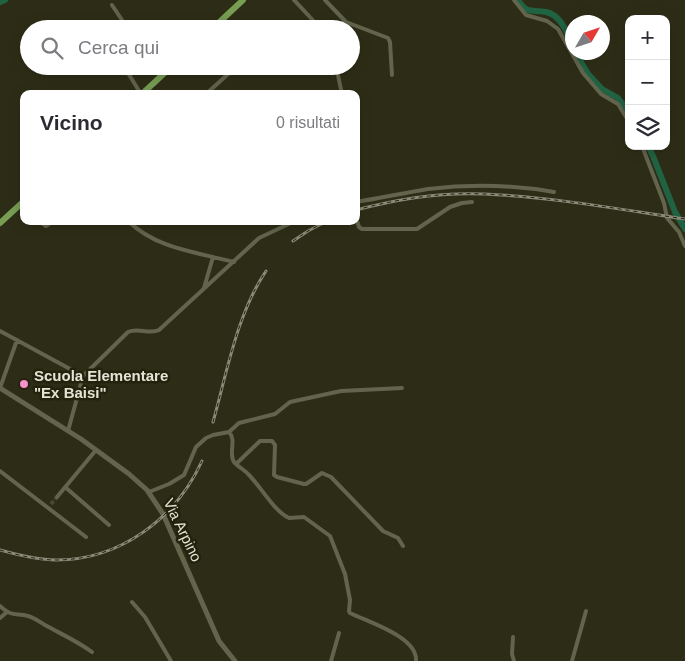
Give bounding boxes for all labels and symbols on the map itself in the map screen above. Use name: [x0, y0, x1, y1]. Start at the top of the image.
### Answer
north arrow: [565, 15, 610, 60]
place label: Scuola Elementare "Ex Baisi": [34, 367, 168, 401]
marker: Scuola Elementare "Ex Baisi": [18, 378, 30, 390]
street label: Via Arpino: [160, 496, 206, 564]

